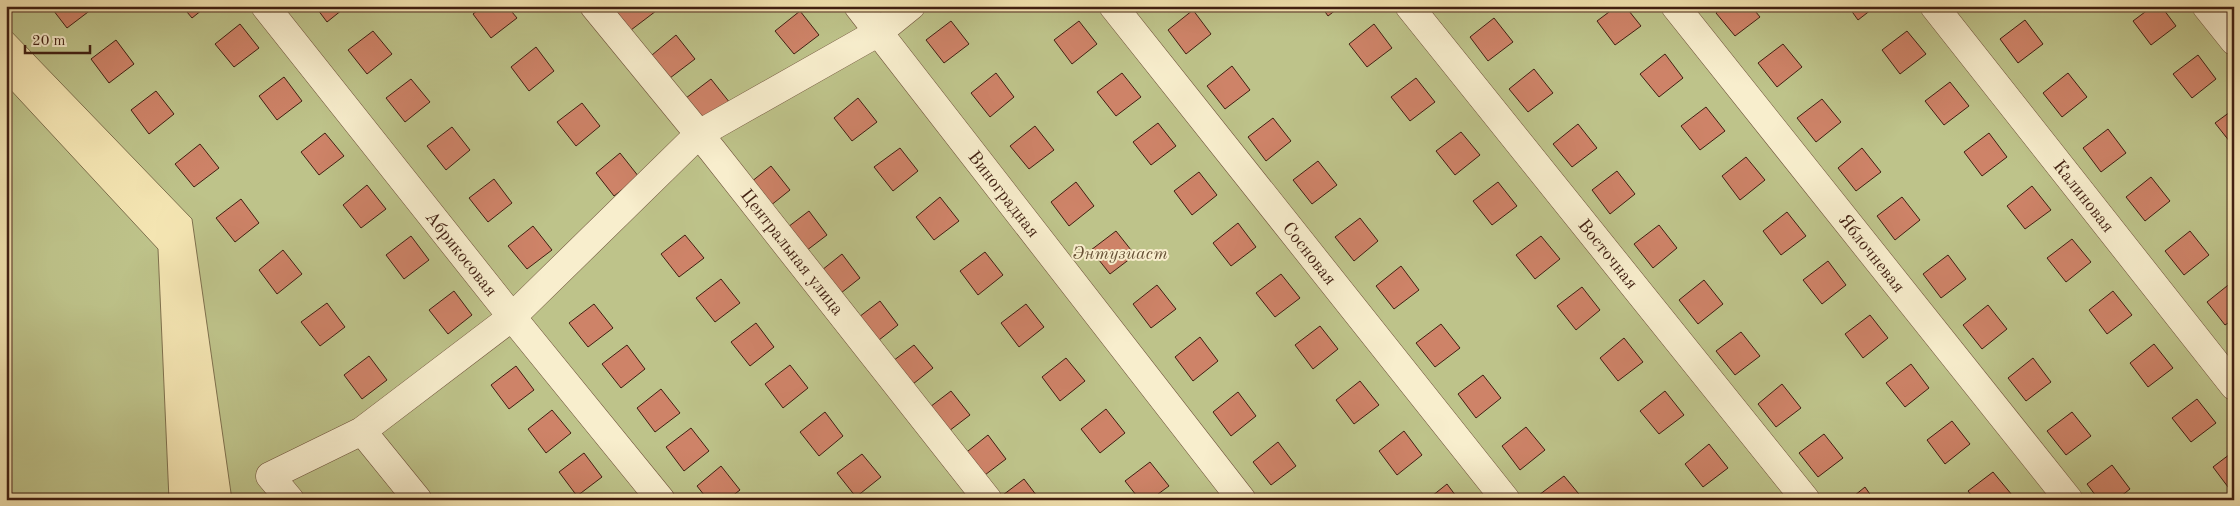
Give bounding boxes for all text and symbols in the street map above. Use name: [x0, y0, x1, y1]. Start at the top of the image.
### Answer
scale bar: [25, 22, 90, 54]
text: 20 m: [32, 34, 66, 49]
street label: Виноградная: [964, 148, 1042, 241]
street label: Калиновая: [2049, 157, 2117, 236]
street label: Центральная улица: [737, 186, 847, 319]
street label: Абрикосовая: [422, 208, 500, 300]
street label: Яблочневая: [1835, 211, 1908, 296]
street label: Восточная: [1574, 216, 1641, 293]
street label: Сосновая: [1279, 219, 1339, 289]
park label: Энтузиаст: [1072, 245, 1168, 263]

